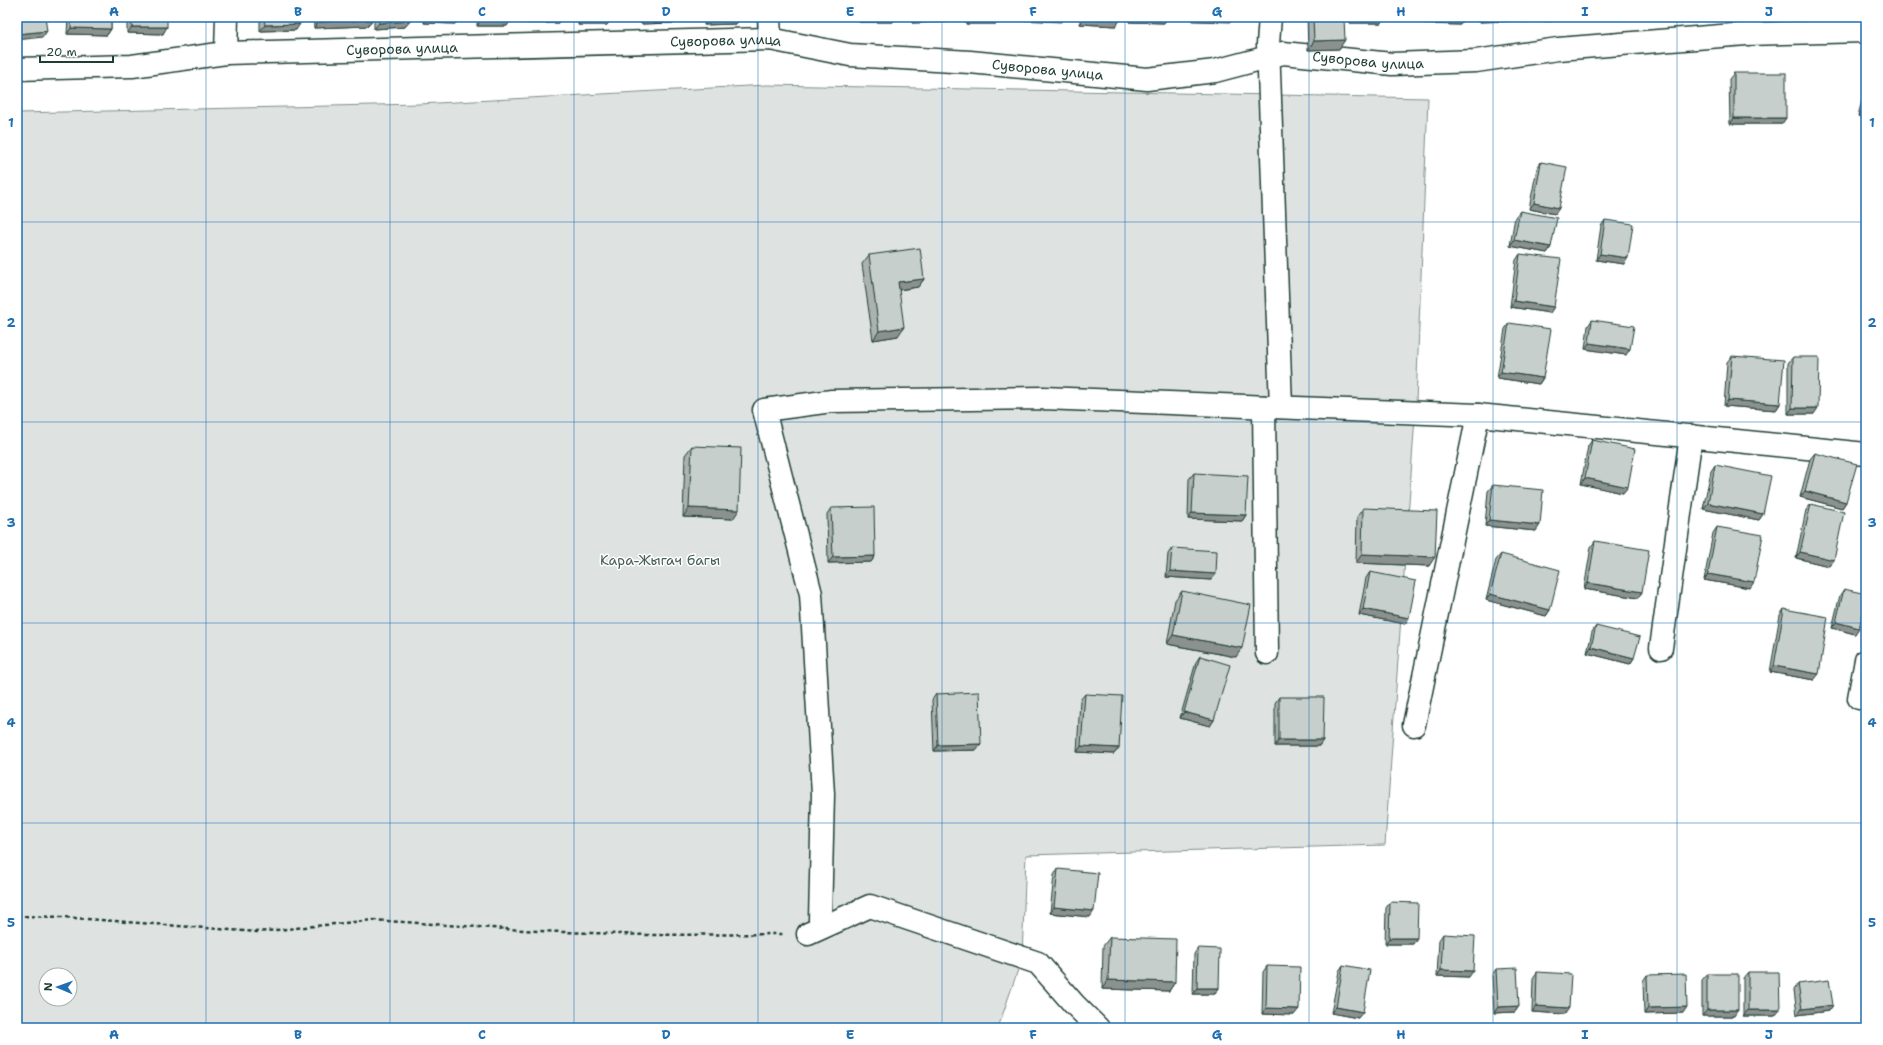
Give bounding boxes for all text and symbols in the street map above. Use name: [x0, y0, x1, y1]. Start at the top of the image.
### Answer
text: A: [109, 3, 119, 20]
text: B: [294, 3, 302, 20]
text: C: [478, 3, 486, 20]
text: D: [661, 3, 671, 20]
text: E: [846, 3, 855, 20]
text: F: [1029, 3, 1037, 20]
text: G: [1212, 3, 1223, 20]
text: H: [1396, 3, 1406, 20]
text: I: [1581, 3, 1589, 20]
text: J: [1765, 3, 1773, 20]
street label: Суворова улица: [670, 30, 784, 51]
scale bar: [40, 38, 113, 64]
street label: Суворова улица: [346, 38, 458, 59]
text: 20 m: [46, 44, 77, 60]
street label: Суворова улица: [1312, 47, 1424, 73]
street label: Суворова улица: [991, 55, 1105, 84]
text: 1: [8, 114, 14, 131]
text: 1: [1869, 114, 1875, 131]
text: 2: [6, 314, 16, 331]
text: 2: [1867, 314, 1877, 331]
text: 3: [6, 514, 16, 531]
text: 3: [1867, 514, 1877, 531]
park label: Кара-Жыгач багы: [600, 551, 720, 569]
text: 4: [6, 714, 16, 731]
text: 4: [1867, 714, 1877, 731]
text: 5: [7, 914, 15, 931]
text: 5: [1868, 914, 1876, 931]
north arrow: [38, 967, 78, 1007]
text: N: [41, 982, 56, 991]
text: A: [109, 1026, 119, 1043]
text: B: [294, 1026, 302, 1043]
text: C: [478, 1026, 486, 1043]
text: D: [661, 1026, 671, 1043]
text: E: [846, 1026, 855, 1043]
text: F: [1029, 1026, 1037, 1043]
text: G: [1212, 1026, 1223, 1043]
text: H: [1396, 1026, 1406, 1043]
text: I: [1581, 1026, 1589, 1043]
text: J: [1765, 1026, 1773, 1043]

